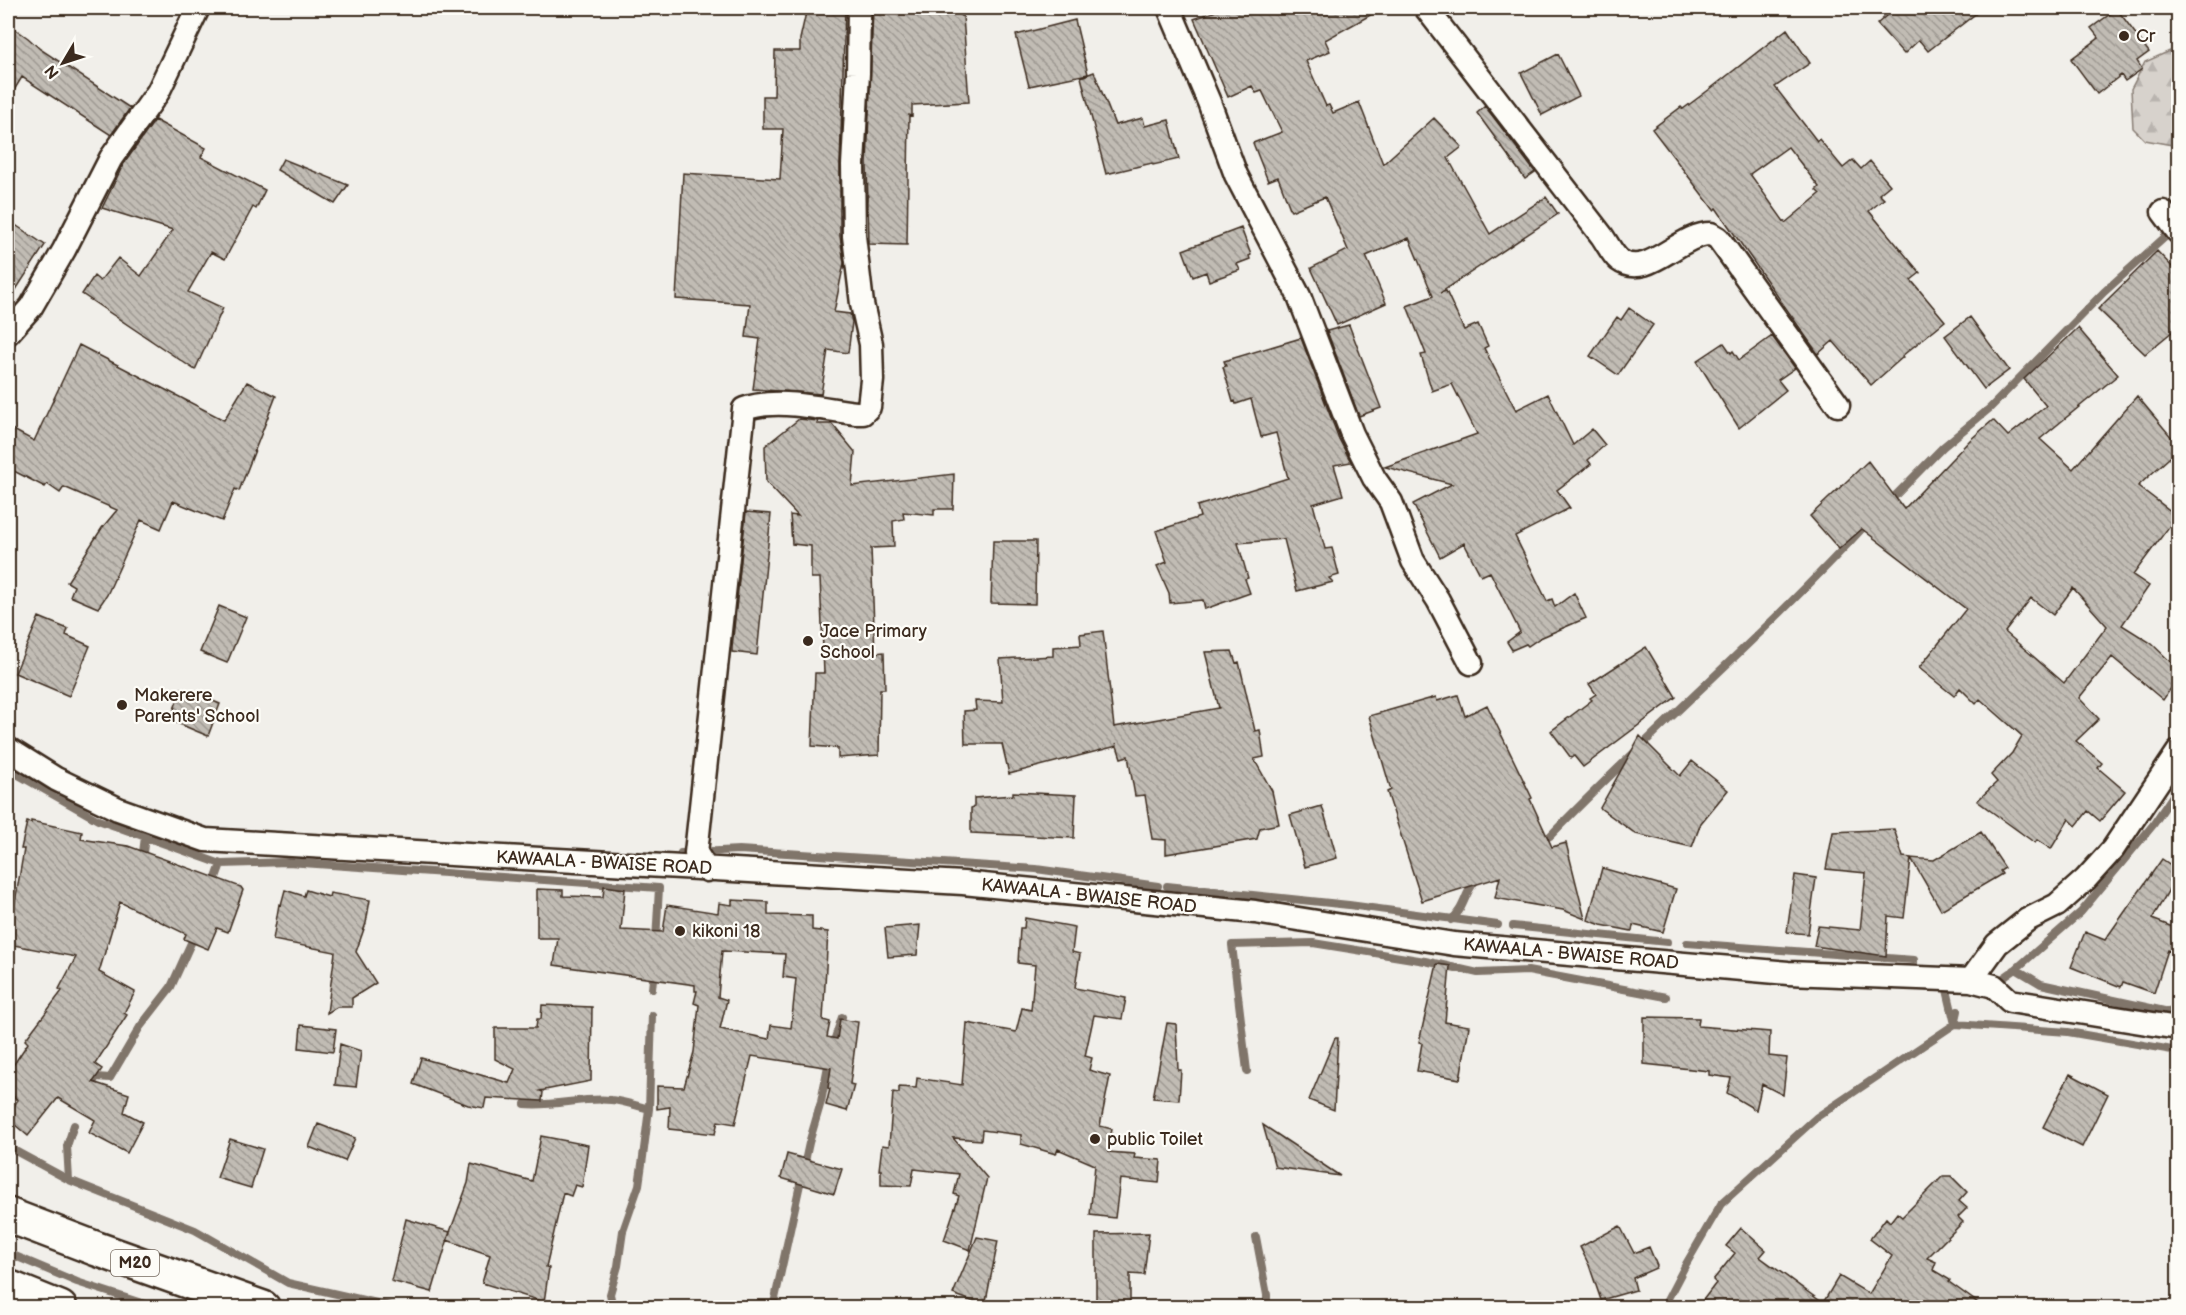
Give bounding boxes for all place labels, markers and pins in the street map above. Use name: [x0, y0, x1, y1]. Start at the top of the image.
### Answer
place label: Cr: [2136, 26, 2156, 47]
marker: Cr: [2117, 29, 2131, 43]
place label: Jace Primary School: [820, 621, 928, 663]
marker: Jace Primary School: [801, 634, 815, 648]
place label: Makerere Parents' School: [134, 685, 259, 727]
marker: Makerere Parents' School: [115, 698, 129, 712]
place label: kikoni 18: [692, 921, 760, 942]
marker: kikoni 18: [673, 924, 687, 938]
place label: public Toilet: [1107, 1129, 1203, 1150]
marker: public Toilet: [1088, 1132, 1102, 1146]

